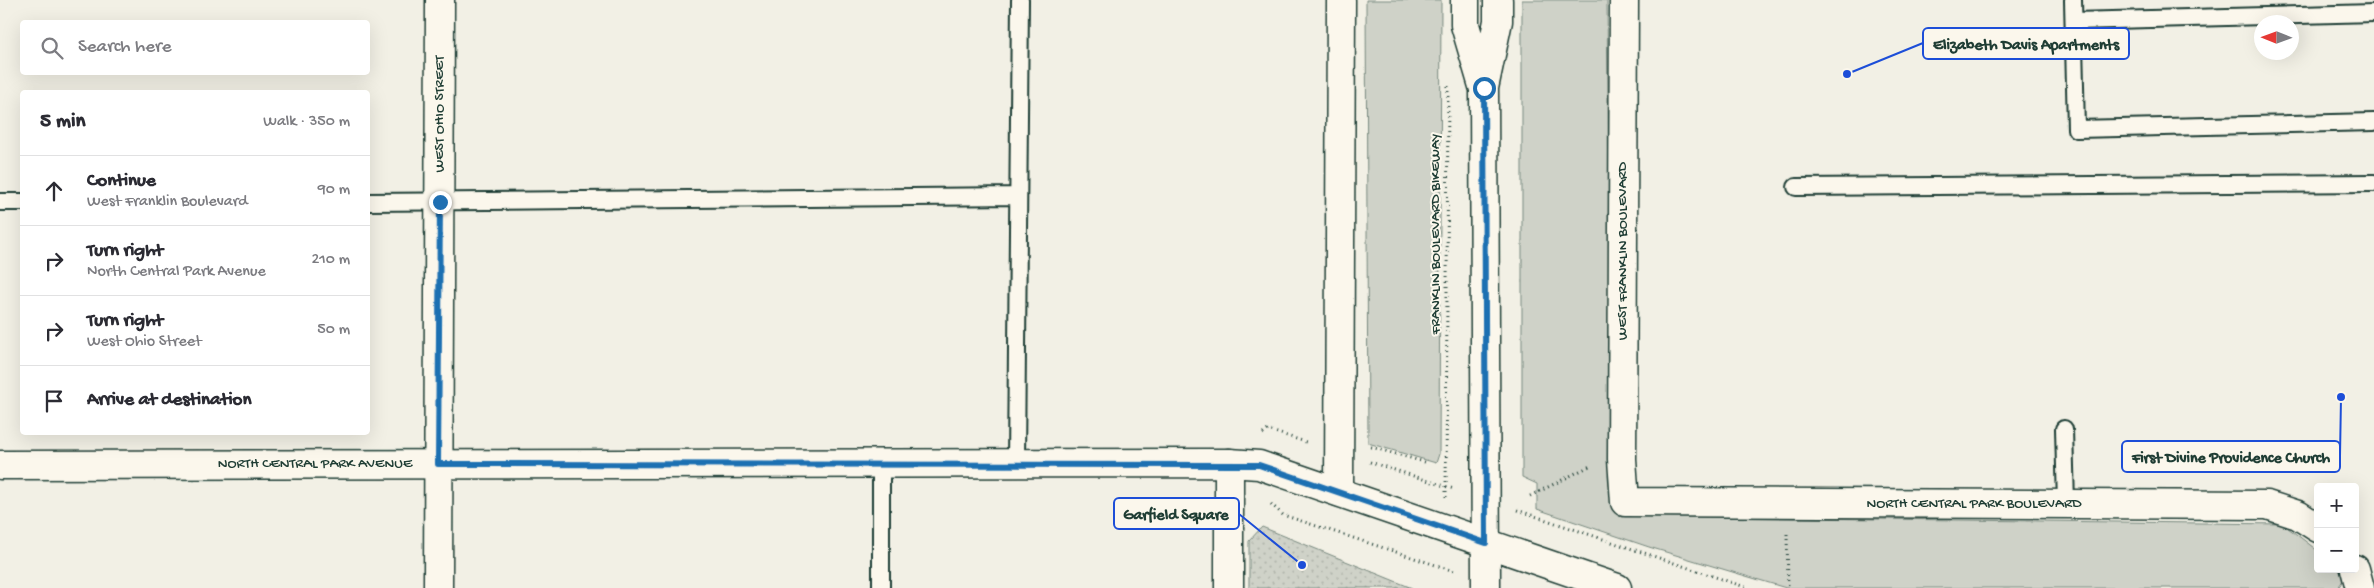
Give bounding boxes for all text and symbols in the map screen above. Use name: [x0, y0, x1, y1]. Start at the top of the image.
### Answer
north arrow: [2254, 15, 2299, 60]
search box: [20, 20, 370, 75]
callout: Elizabeth Davis Apartments: [1923, 28, 2129, 59]
icon: search: [38, 34, 66, 62]
text: Search here: [78, 36, 172, 59]
text: Elizabeth Davis Apartments: [1933, 37, 2120, 56]
street label: WEST OHIO STREET: [431, 54, 449, 173]
route start: [1473, 77, 1496, 100]
text: 5 min: [40, 110, 85, 135]
text: Walk · 350 m: [263, 113, 350, 132]
street label: FRANKLIN BOULEVARD BIKEWAY: [1427, 134, 1445, 335]
street label: WEST FRANKLIN BOULEVARD: [1614, 162, 1632, 340]
text: Continue: [87, 170, 156, 193]
icon: ahead: [40, 177, 68, 205]
text: 90 m: [318, 181, 350, 200]
route end: [429, 191, 452, 214]
text: West Franklin Boulevard: [87, 193, 248, 212]
text: Turn right: [87, 240, 163, 263]
icon: right: [40, 247, 68, 275]
text: 210 m: [311, 251, 350, 270]
text: North Central Park Avenue: [87, 263, 266, 282]
text: Turn right: [87, 310, 163, 333]
icon: right: [40, 317, 68, 345]
text: 50 m: [317, 321, 350, 340]
text: West Ohio Street: [87, 333, 202, 352]
icon: arrive: [40, 387, 68, 415]
text: Arrive at destination: [87, 389, 251, 412]
callout: First Divine Providence Church: [2122, 441, 2340, 472]
text: First Divine Providence Church: [2131, 450, 2330, 469]
street label: NORTH CENTRAL PARK AVENUE: [218, 455, 413, 473]
map controls: [2314, 483, 2359, 573]
button: +: [2314, 483, 2359, 528]
street label: NORTH CENTRAL PARK BOULEVARD: [1866, 495, 2082, 513]
callout: Garfield Square: [1114, 498, 1239, 529]
text: Garfield Square: [1123, 506, 1229, 526]
button: −: [2314, 528, 2359, 573]

